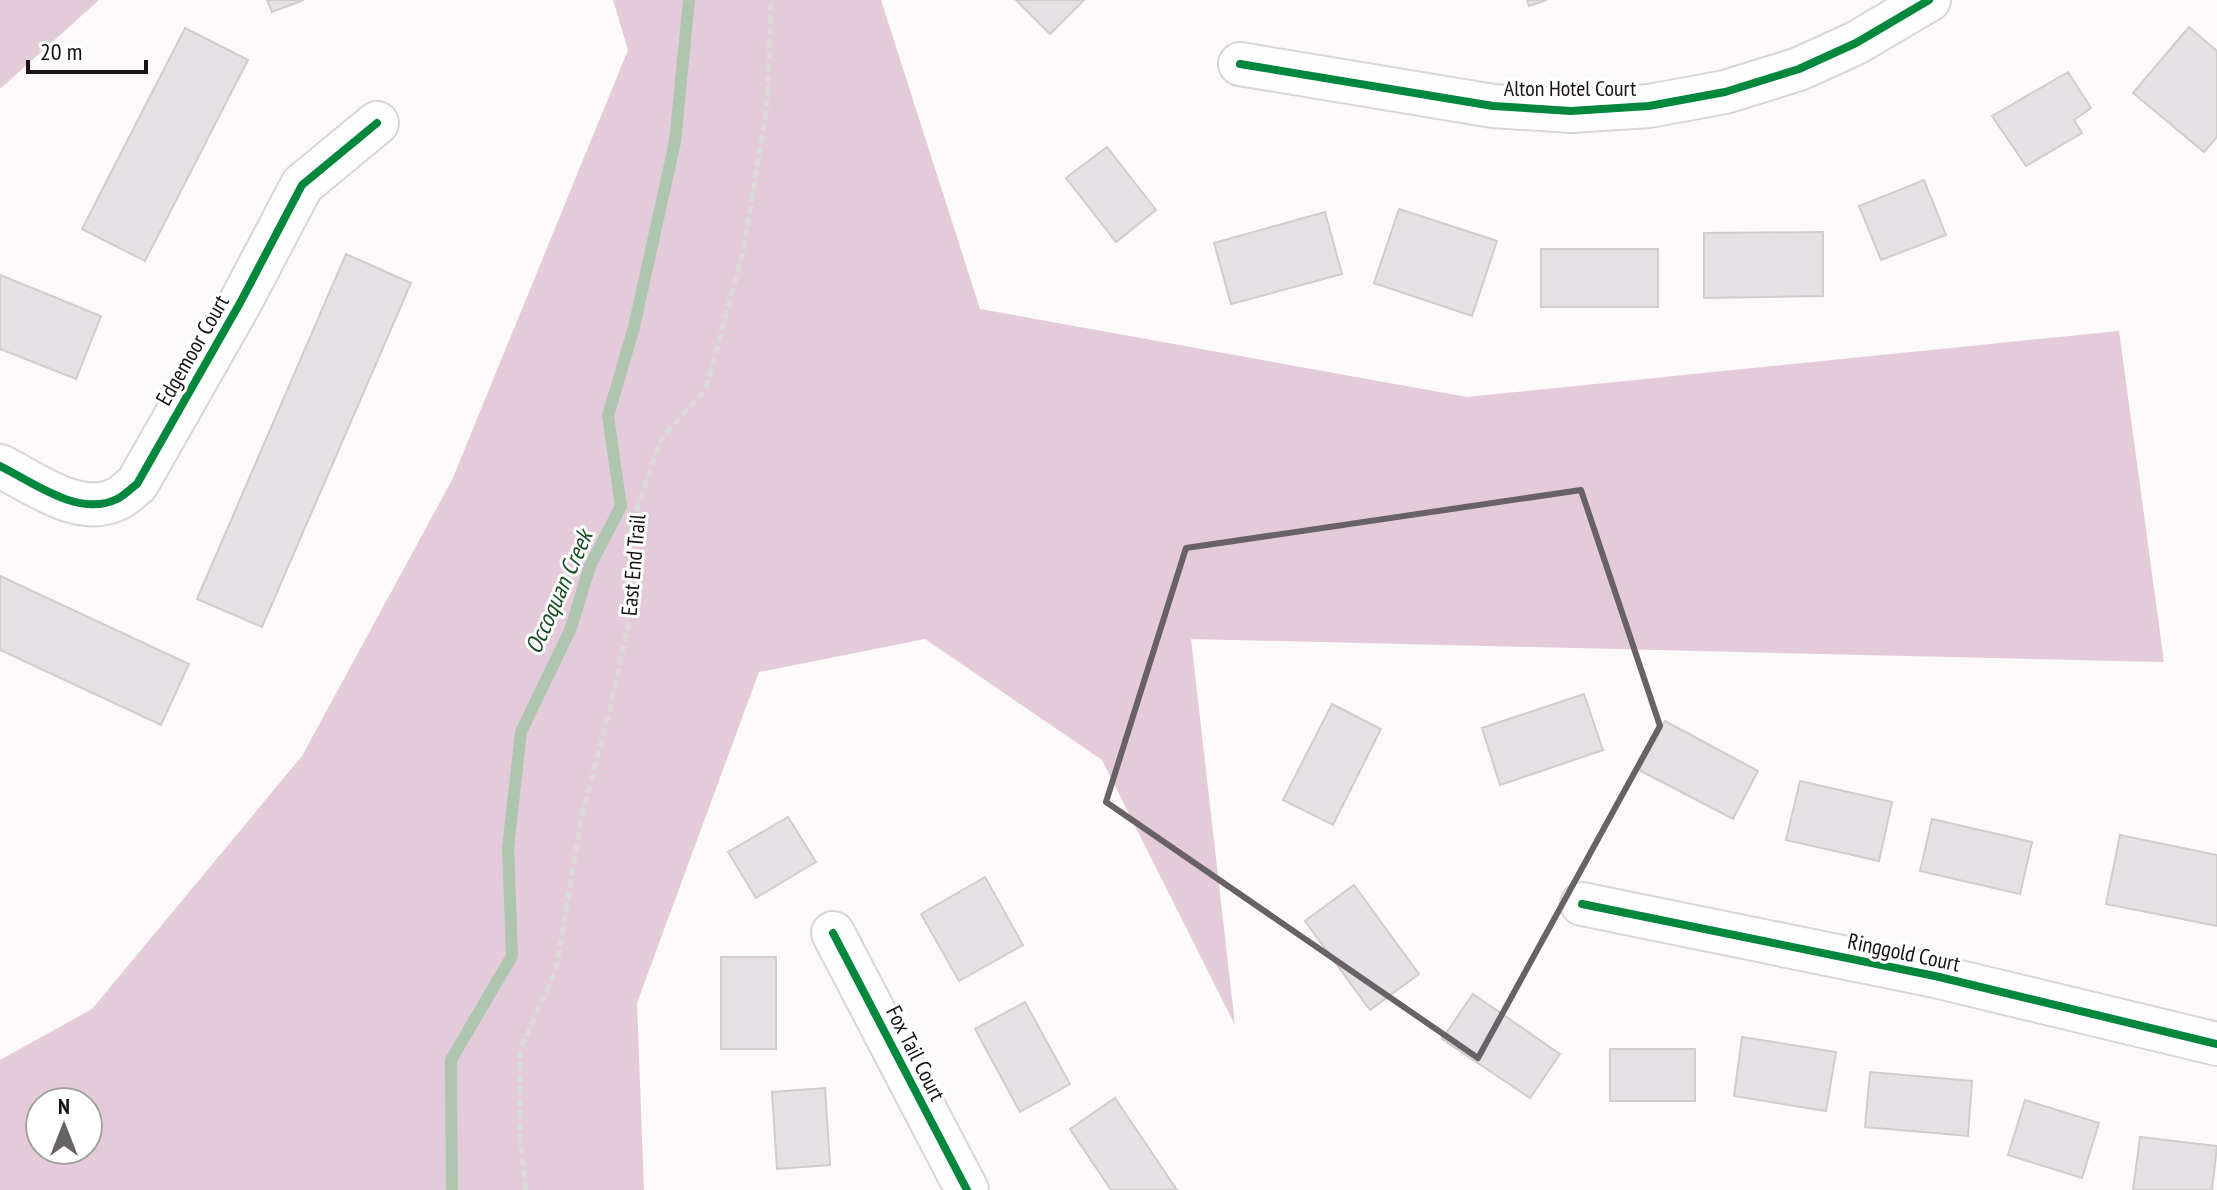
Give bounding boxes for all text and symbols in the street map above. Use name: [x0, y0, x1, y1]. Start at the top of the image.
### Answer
scale bar: [28, 24, 146, 74]
text: 20 m: [40, 36, 82, 67]
street label: Alton Hotel Court: [1504, 74, 1636, 102]
street label: Edgemoor Court: [149, 290, 235, 410]
street label: East End Trail: [615, 512, 651, 617]
water label: Occoquan Creek: [518, 523, 601, 658]
street label: Ringgold Court: [1845, 926, 1963, 978]
street label: Fox Tail Court: [880, 1001, 952, 1105]
north arrow: [24, 1086, 104, 1166]
text: N: [58, 1092, 70, 1120]

